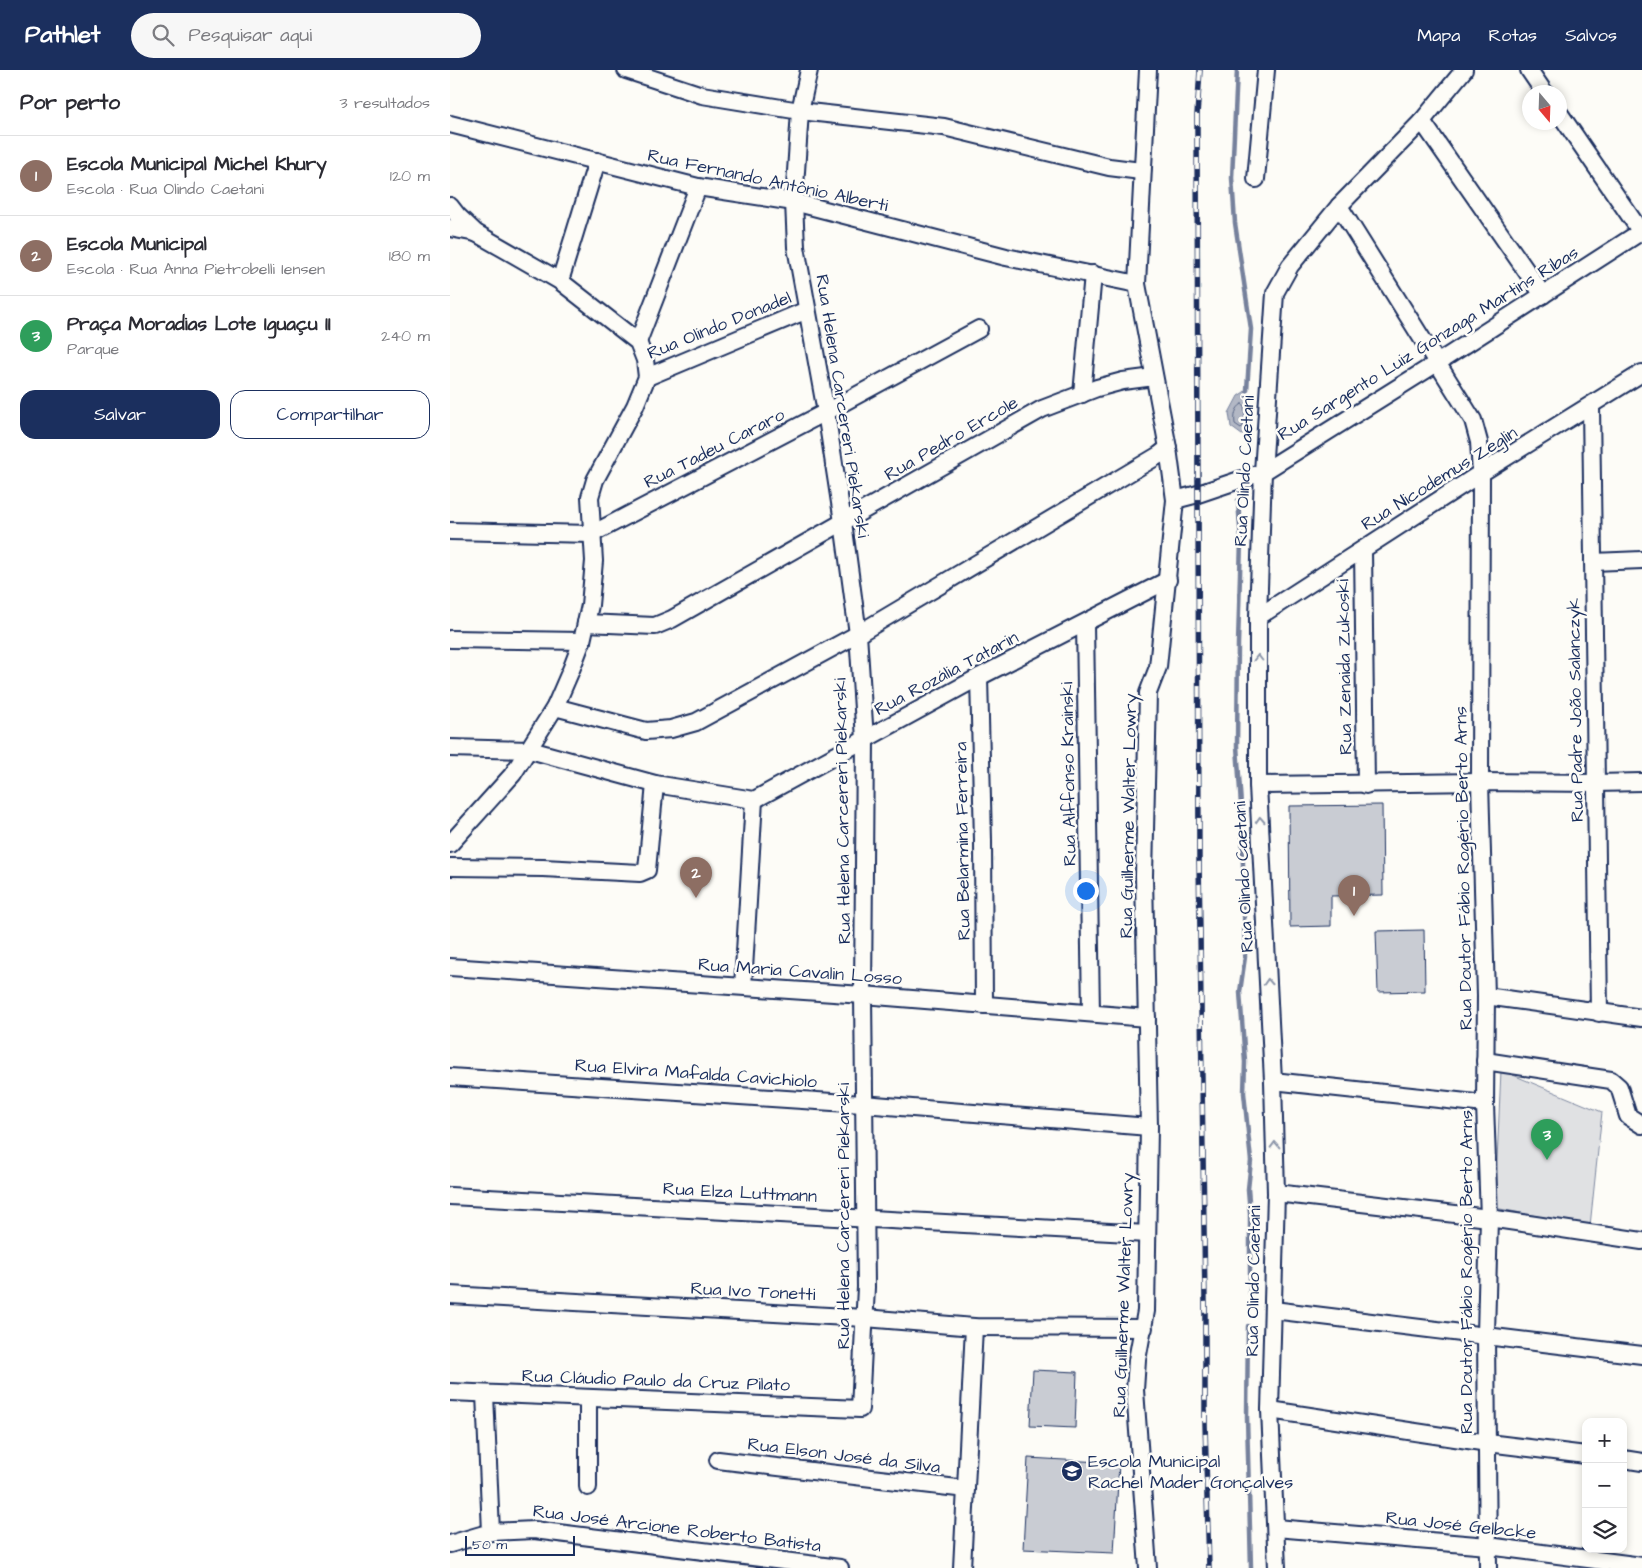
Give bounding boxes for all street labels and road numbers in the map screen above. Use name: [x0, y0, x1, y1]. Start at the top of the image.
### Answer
street label: Rua Fernando Antônio Alberti: [645, 143, 891, 218]
street label: Rua Sargento Luiz Gonzaga Martins Ribas: [1273, 240, 1584, 448]
street label: Rua Helena Carcereri Piekarski: [809, 273, 876, 540]
street label: Rua Olindo Donadel: [643, 285, 795, 366]
street label: Rua Pedro Ercole: [880, 390, 1023, 487]
street label: Rua Olindo Caetani: [1228, 395, 1261, 547]
street label: Rua Tadeu Cararo: [639, 402, 789, 495]
street label: Rua Nicodemus Zeglin: [1356, 420, 1523, 538]
street label: Rua Zenaida Zukoski: [1330, 579, 1359, 755]
street label: Rua Padre João Salanczyk: [1561, 598, 1591, 822]
street label: Rua Rozália Tatarin: [870, 625, 1023, 722]
street label: Rua Helena Carcereri Piekarski: [828, 677, 857, 944]
street label: Rua Alffonso Krainski: [1054, 681, 1083, 866]
street label: Rua Guilherme Walter Lowry: [1114, 693, 1144, 939]
street label: Rua Doutor Fábio Rogério Berto Arns: [1448, 706, 1480, 1030]
street label: Rua Belarmina Ferreira: [948, 742, 977, 940]
street label: Rua Olindo Caetani: [1227, 800, 1260, 953]
street label: Rua Maria Cavalin Losso: [697, 952, 903, 991]
street label: Rua Elvira Mafalda Cavichiolo: [574, 1053, 818, 1094]
street label: Rua Helena Carcereri Piekarski: [831, 1083, 856, 1349]
street label: Rua Doutor Fábio Rogério Berto Arns: [1454, 1110, 1480, 1434]
street label: Rua Guilherme Walter Lowry: [1107, 1172, 1141, 1418]
street label: Rua Elza Luttmann: [662, 1176, 818, 1209]
street label: Rua Olindo Caetani: [1240, 1205, 1267, 1357]
street label: Rua Ivo Tonetti: [690, 1276, 816, 1307]
street label: Rua Cláudio Paulo da Cruz Pilato: [521, 1363, 791, 1398]
street label: Rua Elson José da Silva: [746, 1431, 942, 1480]
street label: Rua José Arcione Roberto Batista: [531, 1498, 823, 1559]
street label: Rua José Gelbcke: [1384, 1505, 1538, 1546]

